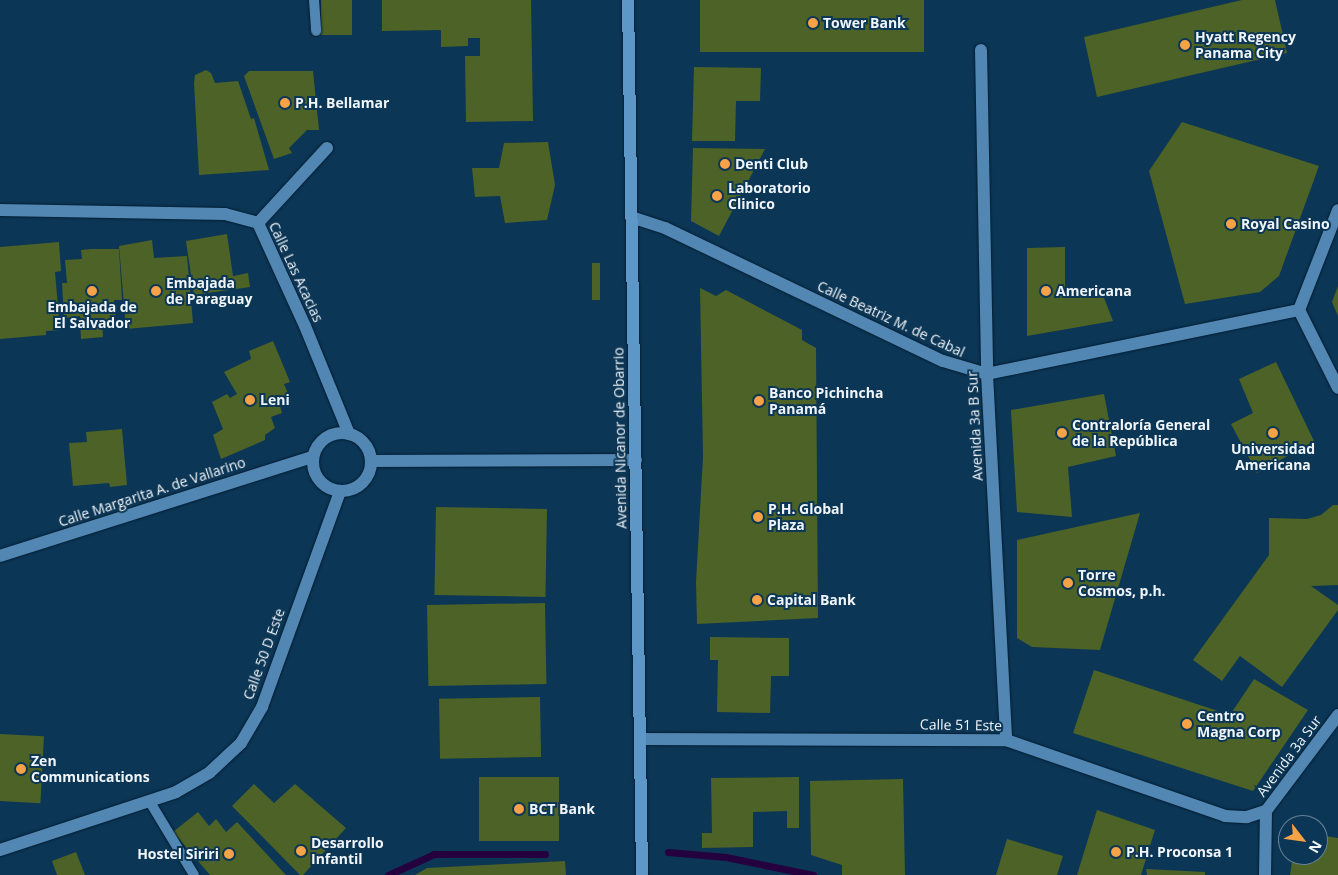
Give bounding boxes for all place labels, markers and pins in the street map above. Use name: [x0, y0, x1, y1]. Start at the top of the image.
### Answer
place label: Tower Bank: [823, 15, 906, 31]
marker: Tower Bank: [807, 17, 819, 29]
place label: Hyatt Regency Panama City: [1195, 29, 1296, 62]
marker: Hyatt Regency Panama City: [1179, 39, 1191, 51]
place label: P.H. Bellamar: [295, 95, 389, 111]
marker: P.H. Bellamar: [279, 97, 291, 109]
place label: Denti Club: [735, 156, 808, 172]
marker: Denti Club: [719, 158, 731, 170]
place label: Laboratorio Clinico: [728, 180, 811, 212]
marker: Laboratorio Clinico: [710, 189, 724, 203]
place label: Royal Casino: [1241, 216, 1330, 232]
marker: Royal Casino: [1225, 218, 1237, 230]
place label: Embajada de Paraguay: [166, 275, 252, 308]
place label: Americana: [1056, 283, 1132, 299]
marker: Embajada de El Salvador: [86, 285, 98, 297]
marker: Embajada de Paraguay: [150, 285, 162, 297]
marker: Americana: [1040, 285, 1052, 297]
place label: Embajada de El Salvador: [47, 299, 137, 332]
place label: Banco Pichincha Panamá: [769, 385, 883, 418]
place label: Leni: [260, 392, 290, 408]
marker: Leni: [244, 394, 256, 406]
marker: Banco Pichincha Panamá: [753, 395, 765, 407]
place label: Contraloría General de la República: [1072, 417, 1210, 450]
marker: Contraloría General de la República: [1056, 427, 1068, 439]
marker: Universidad Americana: [1267, 427, 1279, 439]
place label: Universidad Americana: [1231, 441, 1315, 474]
place label: P.H. Global Plaza: [768, 501, 844, 534]
marker: P.H. Global Plaza: [752, 511, 764, 523]
place label: Torre Cosmos, p.h.: [1078, 567, 1166, 600]
marker: Torre Cosmos, p.h.: [1062, 577, 1074, 589]
place label: Capital Bank: [767, 592, 856, 608]
marker: Capital Bank: [751, 594, 763, 606]
place label: Centro Magna Corp: [1197, 708, 1281, 740]
marker: Centro Magna Corp: [1181, 718, 1193, 730]
place label: Zen Communications: [31, 753, 150, 786]
marker: Zen Communications: [15, 763, 27, 775]
place label: BCT Bank: [529, 801, 595, 817]
marker: BCT Bank: [513, 803, 525, 815]
place label: Desarrollo Infantil: [311, 835, 384, 868]
place label: P.H. Proconsa 1: [1126, 844, 1233, 860]
marker: Desarrollo Infantil: [295, 845, 307, 857]
place label: Hostel Siriri: [137, 846, 219, 862]
marker: P.H. Proconsa 1: [1110, 846, 1122, 858]
marker: Hostel Siriri: [223, 848, 235, 860]

